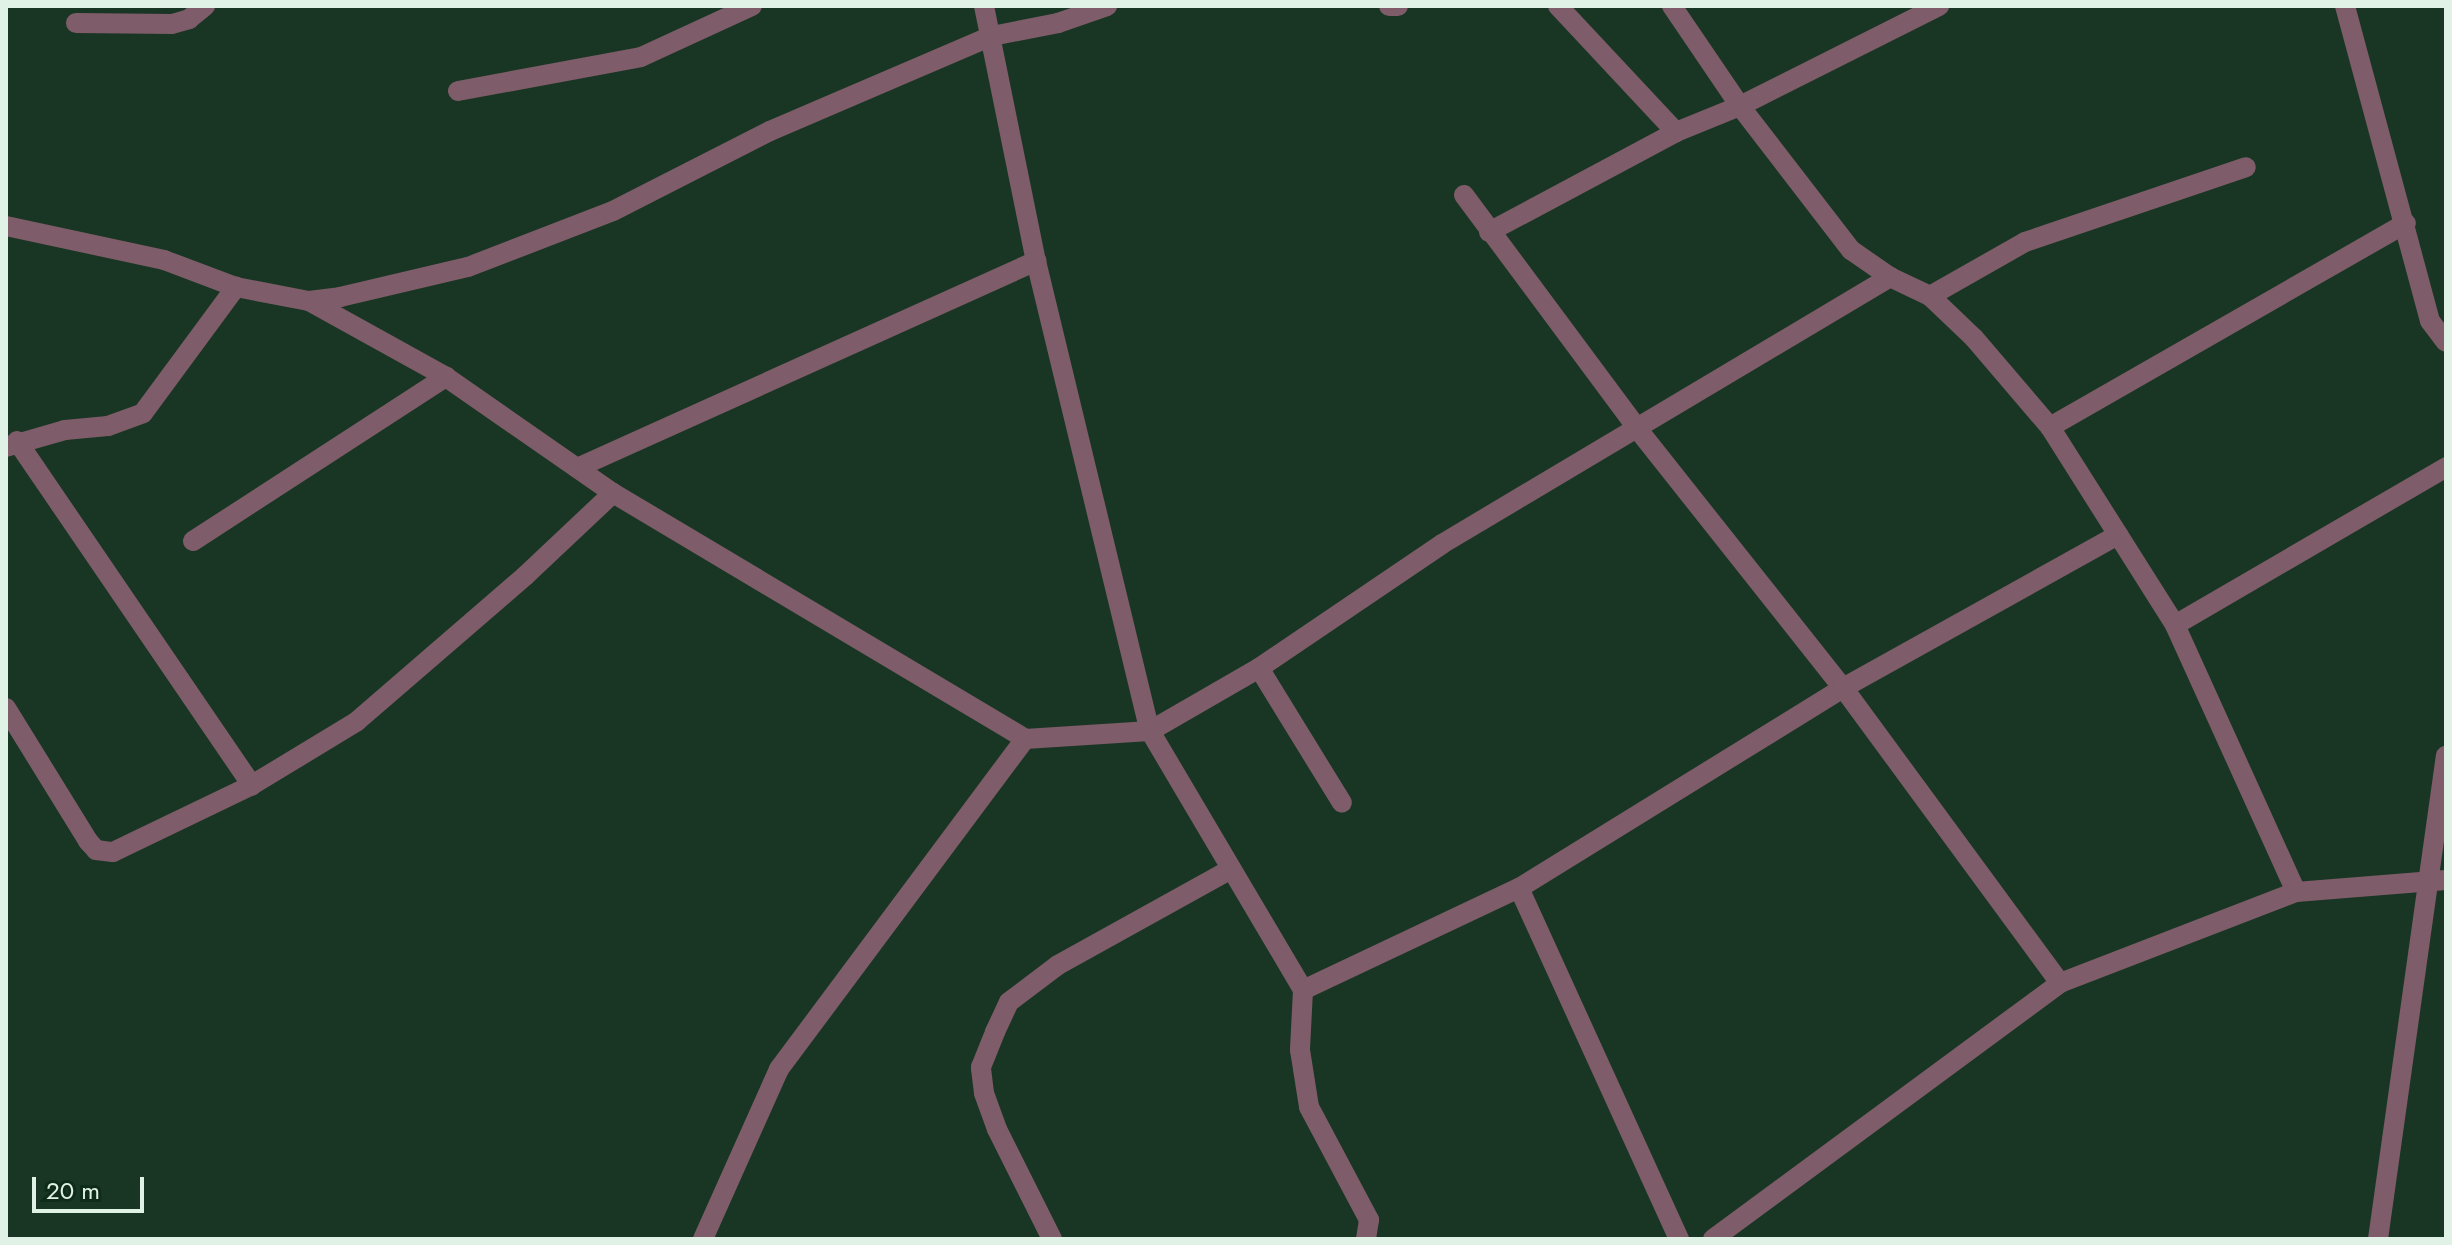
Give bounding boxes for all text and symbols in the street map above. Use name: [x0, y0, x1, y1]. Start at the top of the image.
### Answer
scale bar: [36, 1161, 148, 1211]
text: 20 m: [46, 1173, 100, 1208]

